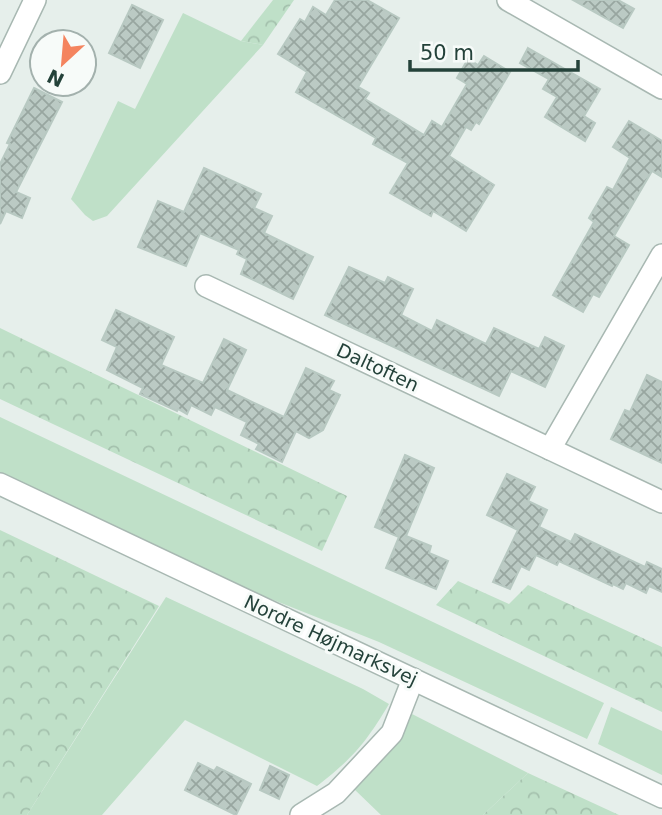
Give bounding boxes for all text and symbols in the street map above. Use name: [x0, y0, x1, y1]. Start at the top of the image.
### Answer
north arrow: [28, 28, 98, 98]
scale bar: [410, 28, 578, 72]
text: 50 m: [420, 41, 474, 65]
text: N: [44, 65, 68, 92]
street label: Daltoften: [333, 338, 423, 396]
street label: Nordre Højmarksvej: [241, 590, 421, 690]

